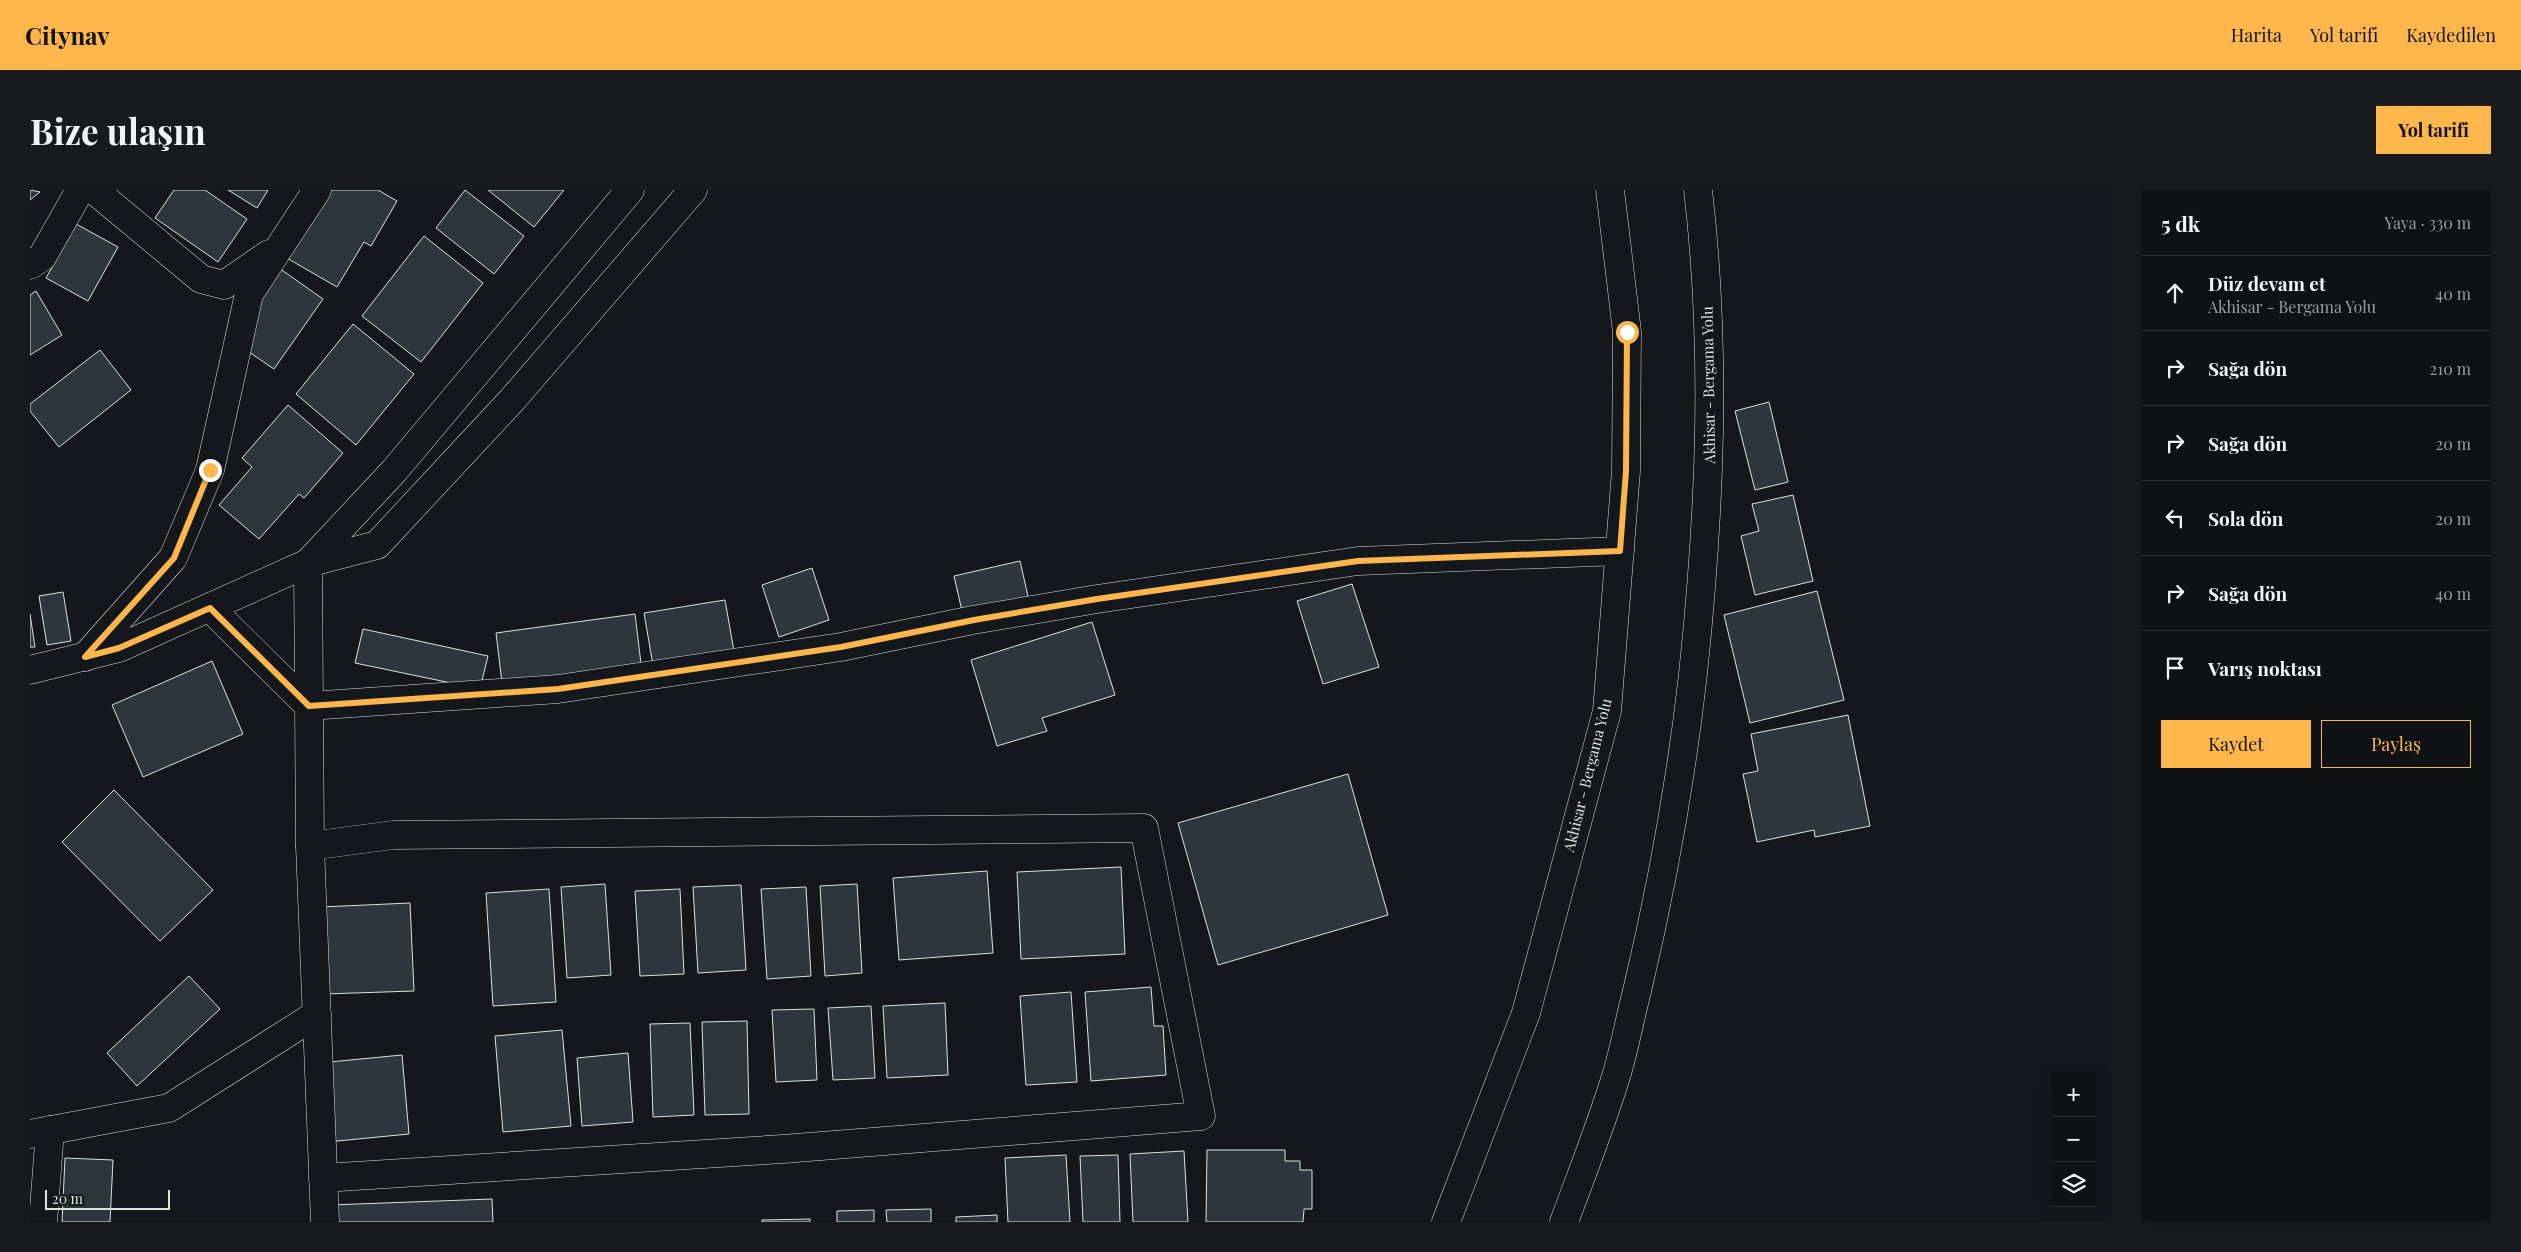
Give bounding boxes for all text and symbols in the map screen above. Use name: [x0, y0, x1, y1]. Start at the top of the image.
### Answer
text: Citynav: [25, 19, 110, 51]
text: Harita: [2231, 23, 2282, 47]
text: Yol tarifi: [2310, 23, 2378, 47]
text: Kaydedilen: [2406, 23, 2496, 47]
button: Yol tarifi: [2376, 106, 2491, 154]
text: Bize ulaşın: [30, 107, 206, 154]
text: 5 dk: [2161, 209, 2200, 237]
text: Yaya · 330 m: [2385, 212, 2471, 233]
text: Düz devam et: [2208, 270, 2326, 296]
icon: ahead: [2161, 279, 2189, 307]
text: 40 m: [2435, 283, 2471, 304]
text: Akhisar - Bergama Yolu: [2208, 296, 2376, 317]
street label: Akhisar - Bergama Yolu: [1697, 306, 1719, 465]
route start: [1616, 321, 1639, 344]
icon: right: [2161, 354, 2189, 382]
text: Sağa dön: [2208, 355, 2287, 381]
text: 210 m: [2430, 358, 2471, 379]
icon: right: [2161, 429, 2189, 457]
text: Sağa dön: [2208, 430, 2287, 456]
text: 20 m: [2436, 433, 2471, 454]
route end: [199, 459, 222, 482]
icon: left: [2161, 504, 2189, 532]
text: Sola dön: [2208, 505, 2284, 531]
text: 20 m: [2436, 508, 2471, 529]
icon: right: [2161, 579, 2189, 607]
text: Sağa dön: [2208, 580, 2287, 606]
text: 40 m: [2435, 583, 2471, 604]
icon: arrive: [2161, 654, 2189, 682]
text: Varış noktası: [2208, 655, 2322, 681]
street label: Akhisar - Bergama Yolu: [1558, 696, 1616, 855]
button: Kaydet: [2161, 720, 2311, 768]
button: Paylaş: [2321, 720, 2471, 768]
map controls: [2051, 1072, 2096, 1207]
button: +: [2051, 1072, 2096, 1117]
button: −: [2051, 1117, 2096, 1162]
button: layers: [2051, 1162, 2096, 1207]
scale bar: [45, 1187, 170, 1210]
text: 20 m: [52, 1189, 83, 1208]

